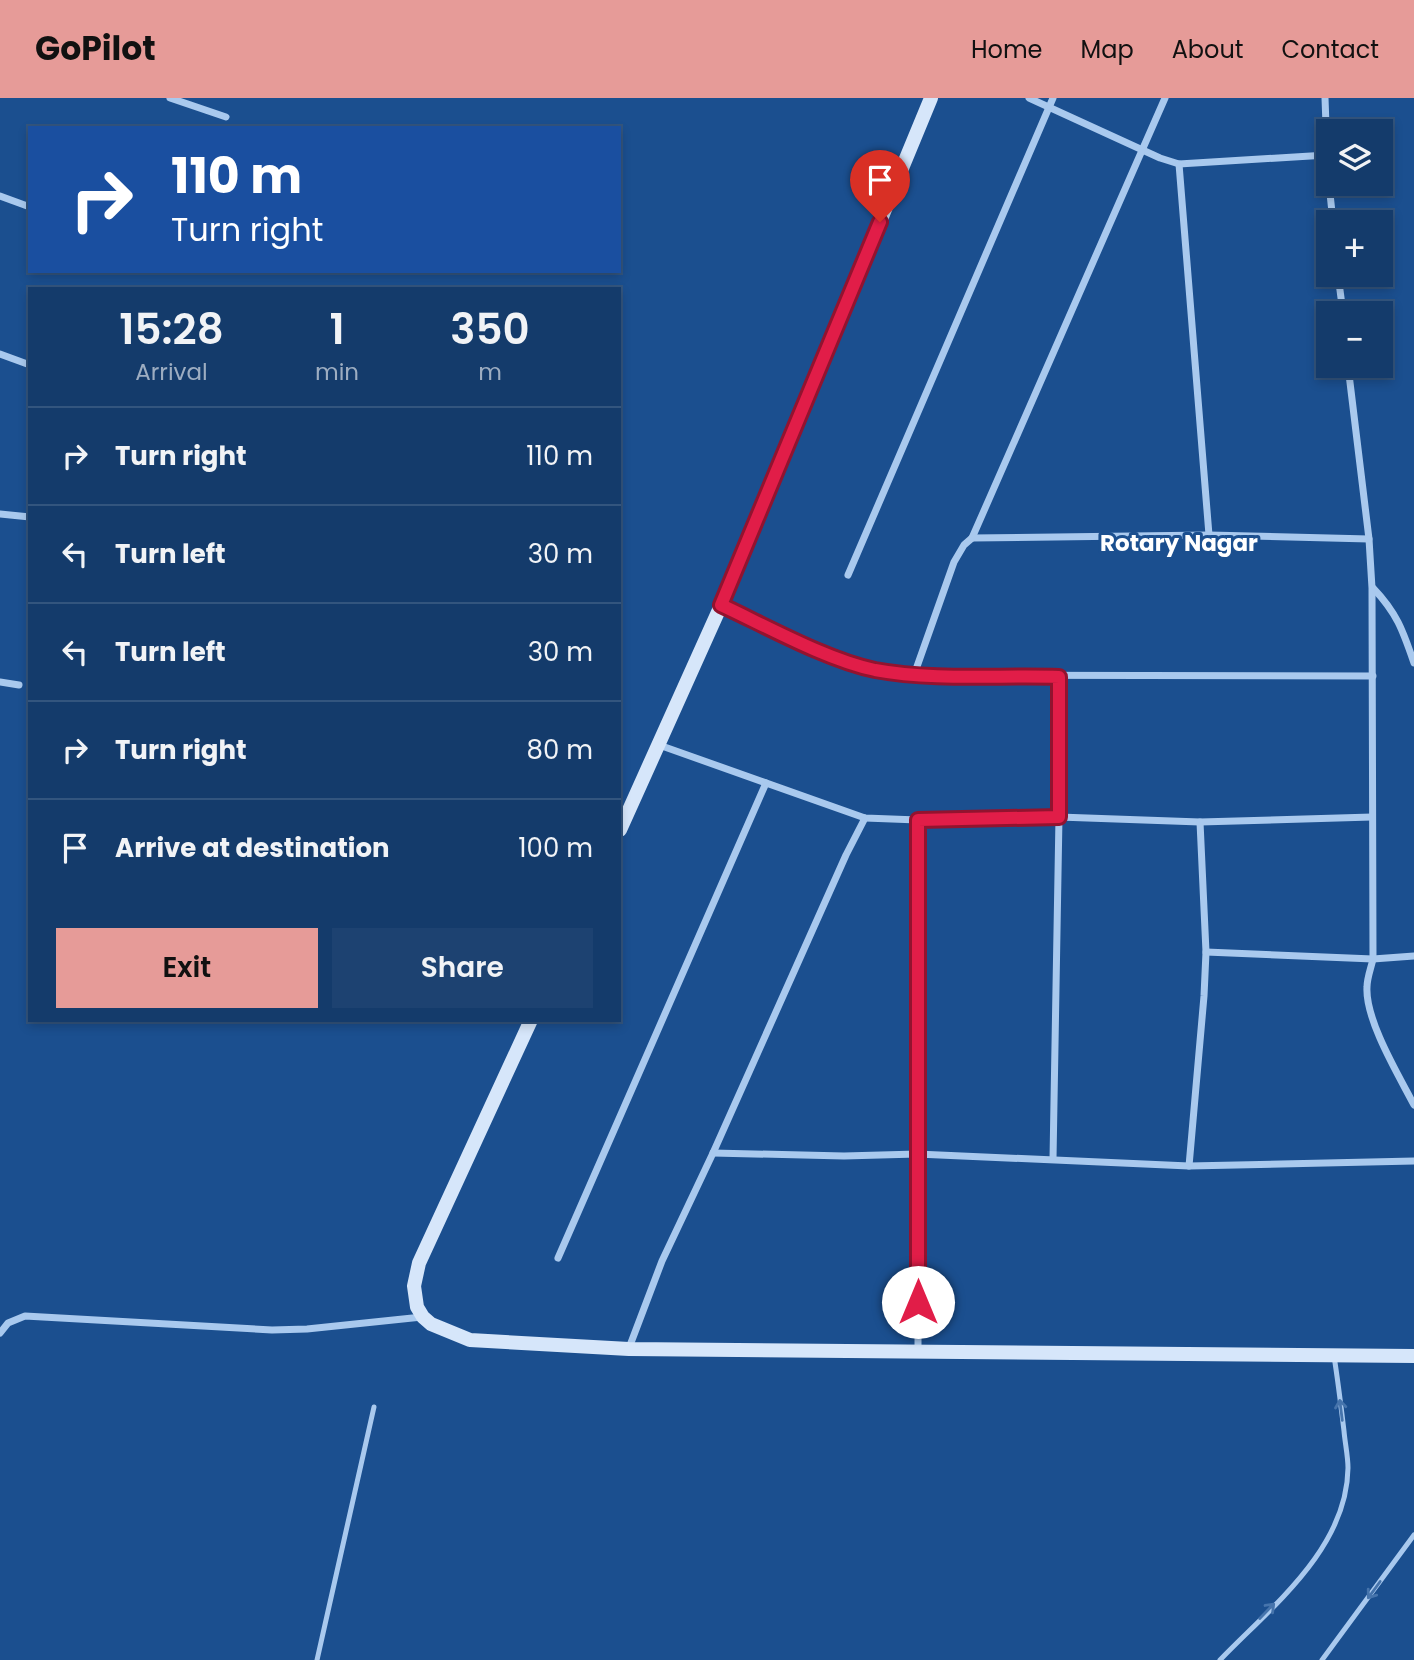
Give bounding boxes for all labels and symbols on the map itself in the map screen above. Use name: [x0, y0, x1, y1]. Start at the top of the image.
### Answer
pin: [850, 150, 910, 222]
district label: Rotary Nagar: [1100, 527, 1258, 559]
position arrow: [881, 1265, 955, 1339]
one-way arrow: [1335, 1399, 1348, 1422]
one-way arrow: [1366, 1580, 1381, 1599]
one-way arrow: [1259, 1603, 1276, 1620]

